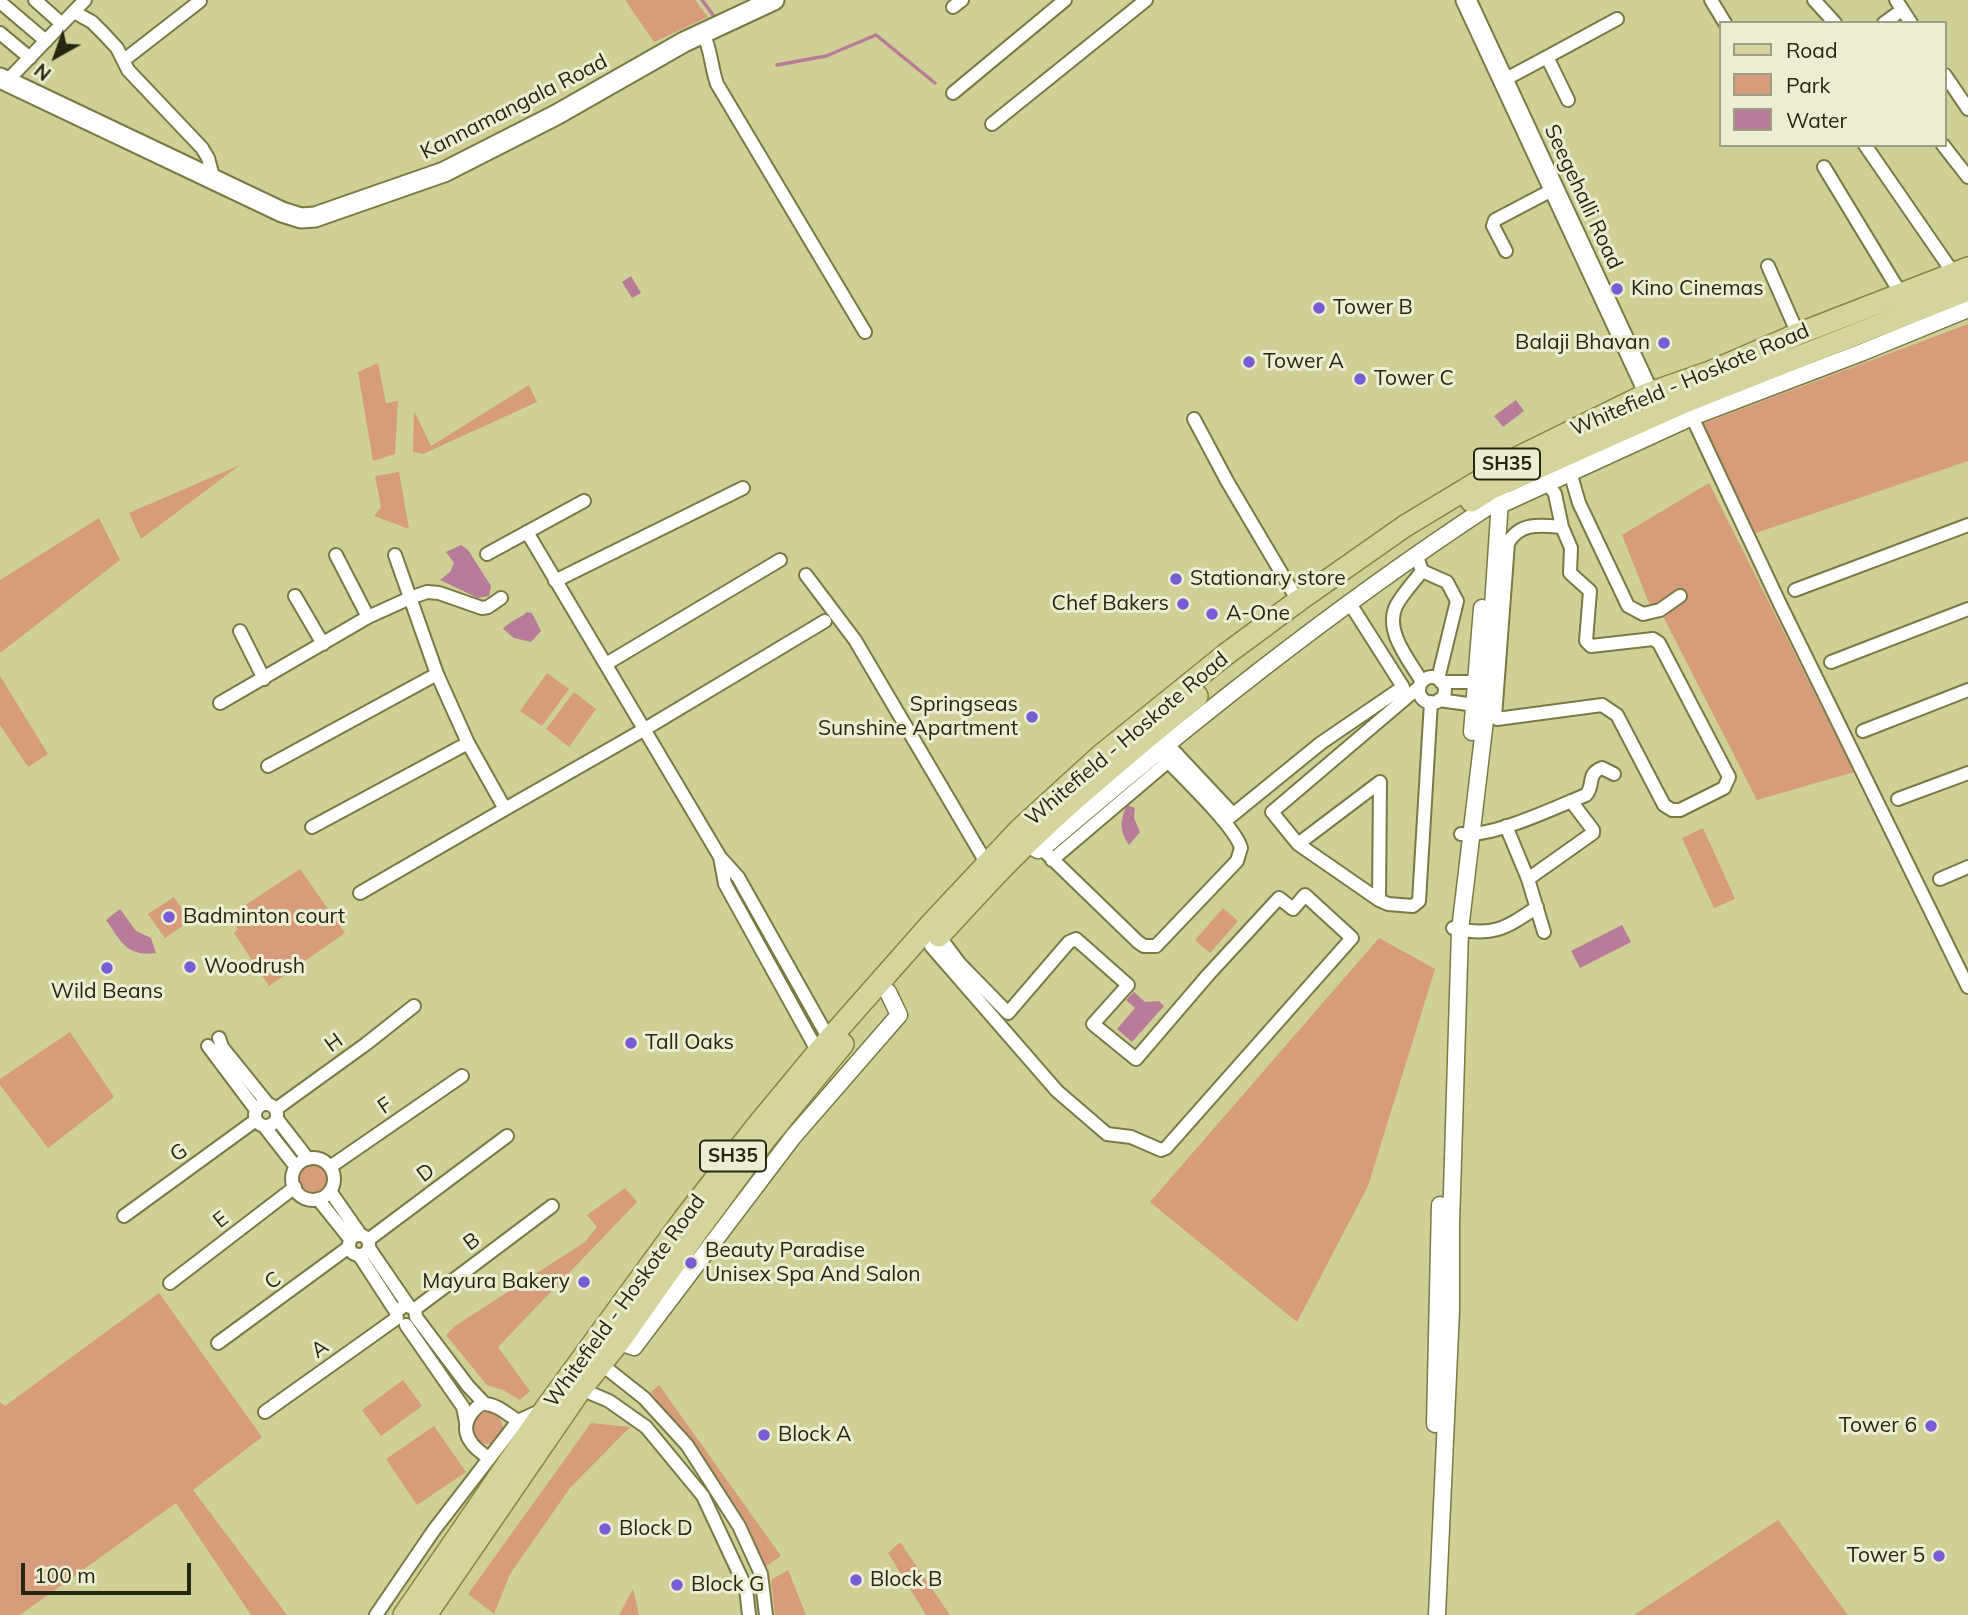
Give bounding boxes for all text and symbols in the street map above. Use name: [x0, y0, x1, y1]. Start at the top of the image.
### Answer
north arrow: [21, 21, 91, 91]
legend: [1720, 21, 1947, 147]
text: Road: [1786, 37, 1837, 63]
street label: Kannamangala Road: [416, 49, 612, 165]
text: N: [29, 58, 56, 86]
text: Park: [1786, 72, 1830, 98]
text: Water: [1786, 107, 1847, 133]
street label: Seegehalli Road: [1538, 121, 1628, 273]
place label: Kino Cinemas: [1631, 276, 1764, 302]
marker: Kino Cinemas: [1609, 281, 1625, 297]
place label: Tower B: [1333, 295, 1413, 321]
marker: Tower B: [1311, 300, 1327, 316]
street label: Whitefield - Hoskote Road: [1567, 318, 1813, 442]
place label: Balaji Bhavan: [1515, 330, 1650, 356]
marker: Balaji Bhavan: [1656, 335, 1672, 351]
place label: Tower A: [1263, 349, 1344, 375]
marker: Tower A: [1241, 354, 1257, 370]
place label: Tower C: [1374, 366, 1454, 392]
marker: Tower C: [1352, 371, 1368, 387]
road number: SH35: [1474, 449, 1540, 480]
place label: Stationary store: [1190, 566, 1346, 592]
marker: Stationary store: [1168, 571, 1184, 587]
place label: Chef Bakers: [1052, 591, 1169, 617]
marker: Chef Bakers: [1175, 596, 1191, 612]
place label: A-One: [1226, 601, 1290, 627]
marker: A-One: [1204, 606, 1220, 622]
street label: Whitefield - Hoskote Road: [1021, 647, 1233, 831]
place label: Springseas Sunshine Apartment: [818, 692, 1018, 742]
marker: Springseas Sunshine Apartment: [1024, 709, 1040, 725]
place label: Badminton court: [183, 904, 345, 930]
marker: Badminton court: [161, 909, 177, 925]
place label: Woodrush: [204, 954, 305, 980]
marker: Woodrush: [182, 959, 198, 975]
marker: Wild Beans: [99, 960, 115, 976]
place label: Wild Beans: [51, 979, 163, 1005]
street label: H: [320, 1028, 348, 1058]
place label: Tall Oaks: [645, 1030, 734, 1056]
marker: Tall Oaks: [623, 1035, 639, 1051]
street label: F: [373, 1092, 397, 1120]
street label: G: [165, 1138, 193, 1168]
road number: SH35: [700, 1140, 766, 1172]
street label: D: [412, 1158, 440, 1188]
street label: Whitefield - Hoskote Road: [539, 1190, 711, 1412]
street label: E: [208, 1206, 234, 1234]
street label: B: [459, 1228, 485, 1256]
place label: Beauty Paradise Unisex Spa And Salon: [705, 1238, 921, 1288]
marker: Beauty Paradise Unisex Spa And Salon: [683, 1255, 699, 1271]
street label: C: [260, 1267, 286, 1295]
place label: Mayura Bakery: [422, 1269, 570, 1295]
marker: Mayura Bakery: [576, 1274, 592, 1290]
street label: A: [306, 1334, 334, 1364]
place label: Tower 6: [1839, 1413, 1917, 1439]
marker: Tower 6: [1923, 1418, 1939, 1434]
place label: Block A: [778, 1422, 851, 1448]
marker: Block A: [756, 1427, 772, 1443]
place label: Block D: [619, 1516, 693, 1542]
marker: Block D: [597, 1521, 613, 1537]
place label: Tower 5: [1847, 1543, 1925, 1569]
scale bar: [24, 1548, 194, 1592]
marker: Tower 5: [1931, 1548, 1947, 1564]
text: 100 m: [34, 1562, 96, 1588]
place label: Block B: [870, 1567, 942, 1593]
place label: Block G: [691, 1572, 764, 1598]
marker: Block B: [848, 1572, 864, 1588]
marker: Block G: [669, 1577, 685, 1593]

